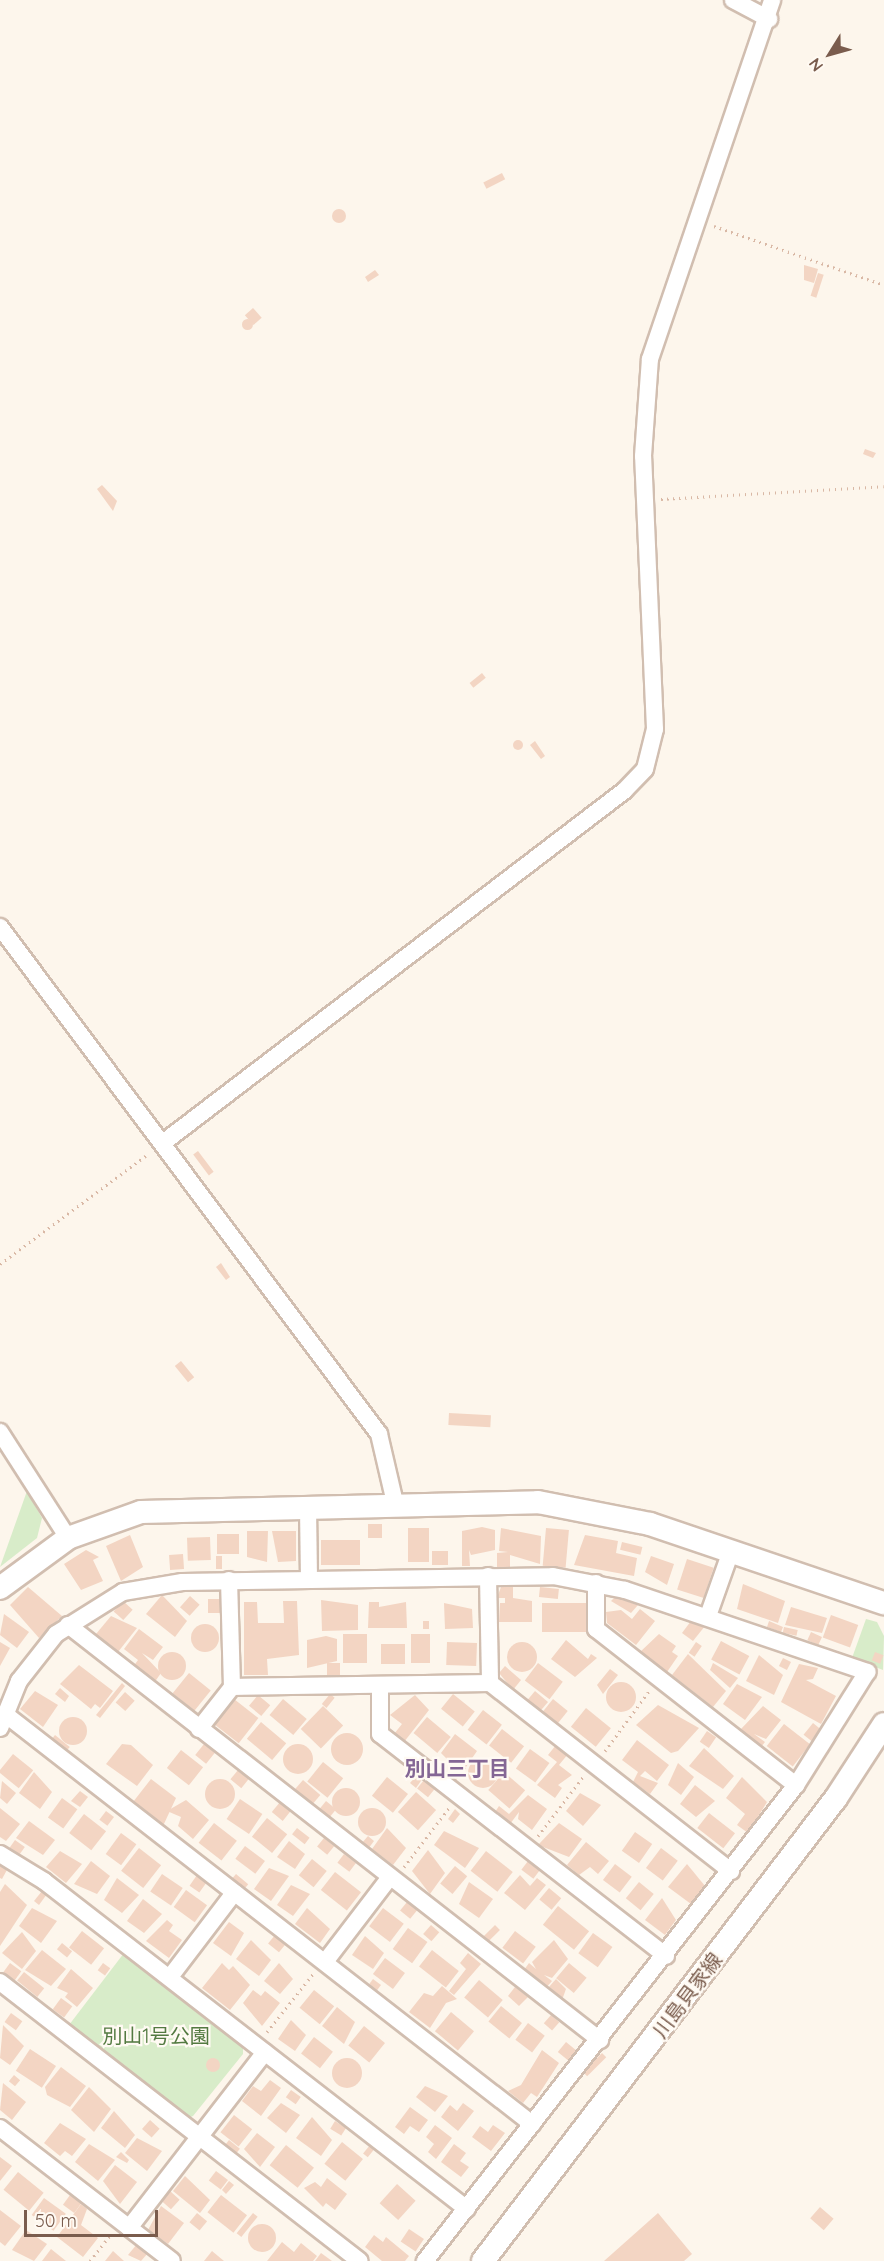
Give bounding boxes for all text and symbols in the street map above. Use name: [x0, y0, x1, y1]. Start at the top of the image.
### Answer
north arrow: [800, 24, 860, 84]
text: N: [804, 54, 827, 76]
district label: 別山三丁目: [405, 1755, 509, 1781]
street label: 川島貝家線: [647, 1948, 727, 2042]
park label: 別山1号公園: [102, 2023, 210, 2047]
scale bar: [27, 2198, 160, 2236]
text: 50 m: [35, 2209, 77, 2232]

